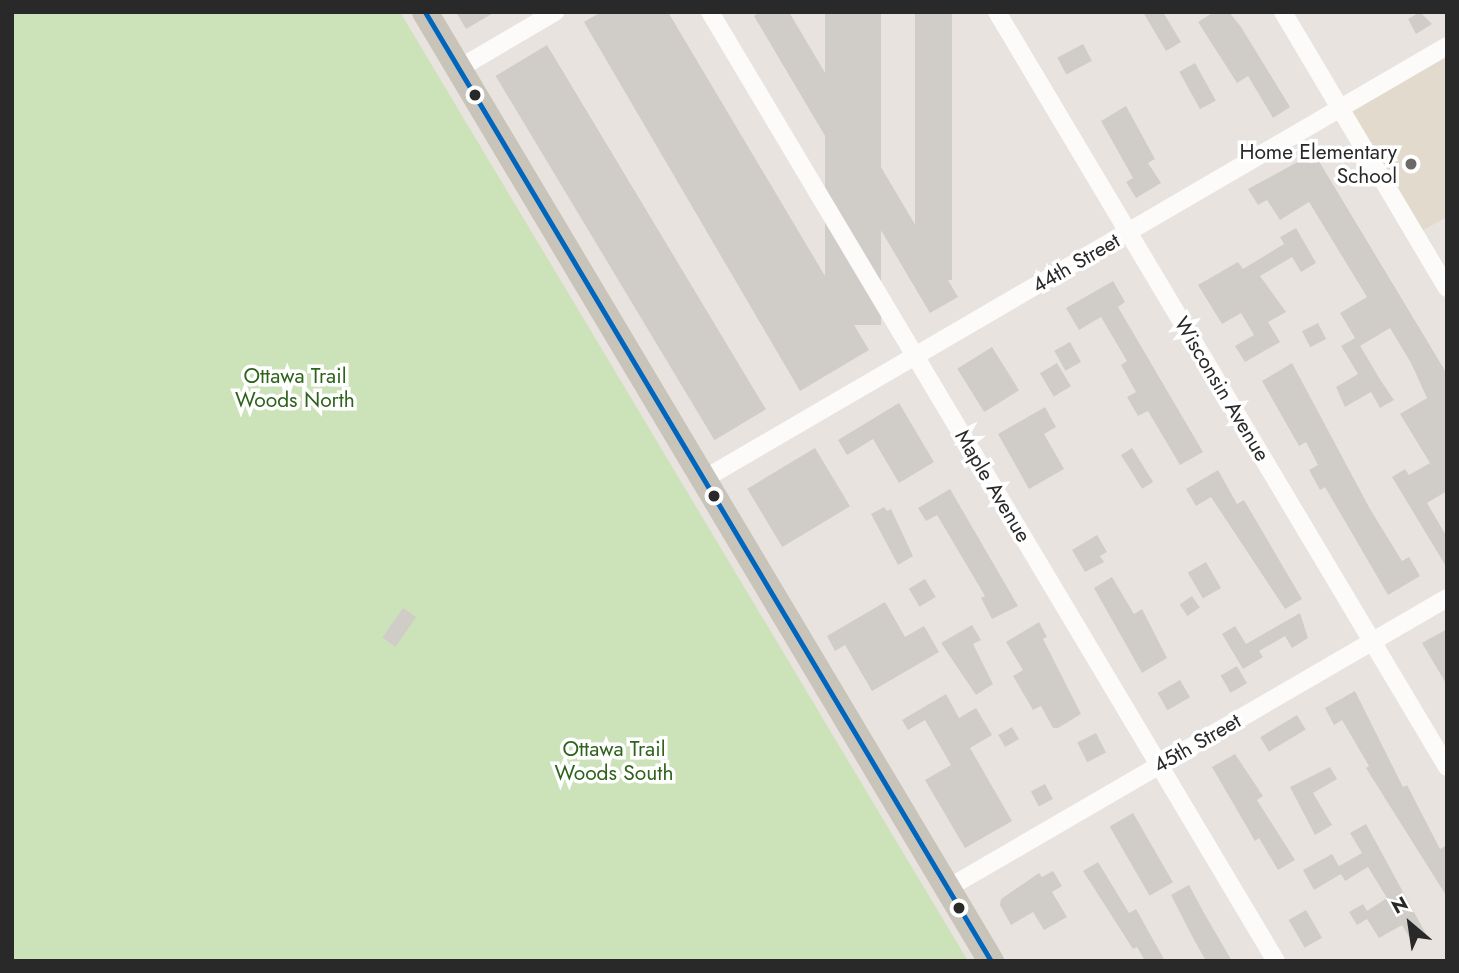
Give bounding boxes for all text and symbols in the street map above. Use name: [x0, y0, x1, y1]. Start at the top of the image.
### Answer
unlabelled marker: [468, 88, 482, 102]
place label: Home Elementary School: [1239, 139, 1397, 189]
marker: Home Elementary School: [1403, 156, 1419, 172]
street label: 44th Street: [1028, 228, 1124, 298]
street label: Wisconsin Avenue: [1169, 312, 1275, 466]
park label: Ottawa Trail Woods North: [235, 363, 355, 413]
street label: Maple Avenue: [950, 425, 1036, 547]
unlabelled marker: [707, 489, 721, 503]
street label: 45th Street: [1149, 708, 1245, 778]
park label: Ottawa Trail Woods South: [555, 736, 673, 786]
north arrow: [1375, 889, 1445, 959]
text: N: [1386, 890, 1413, 921]
unlabelled marker: [952, 901, 966, 915]

